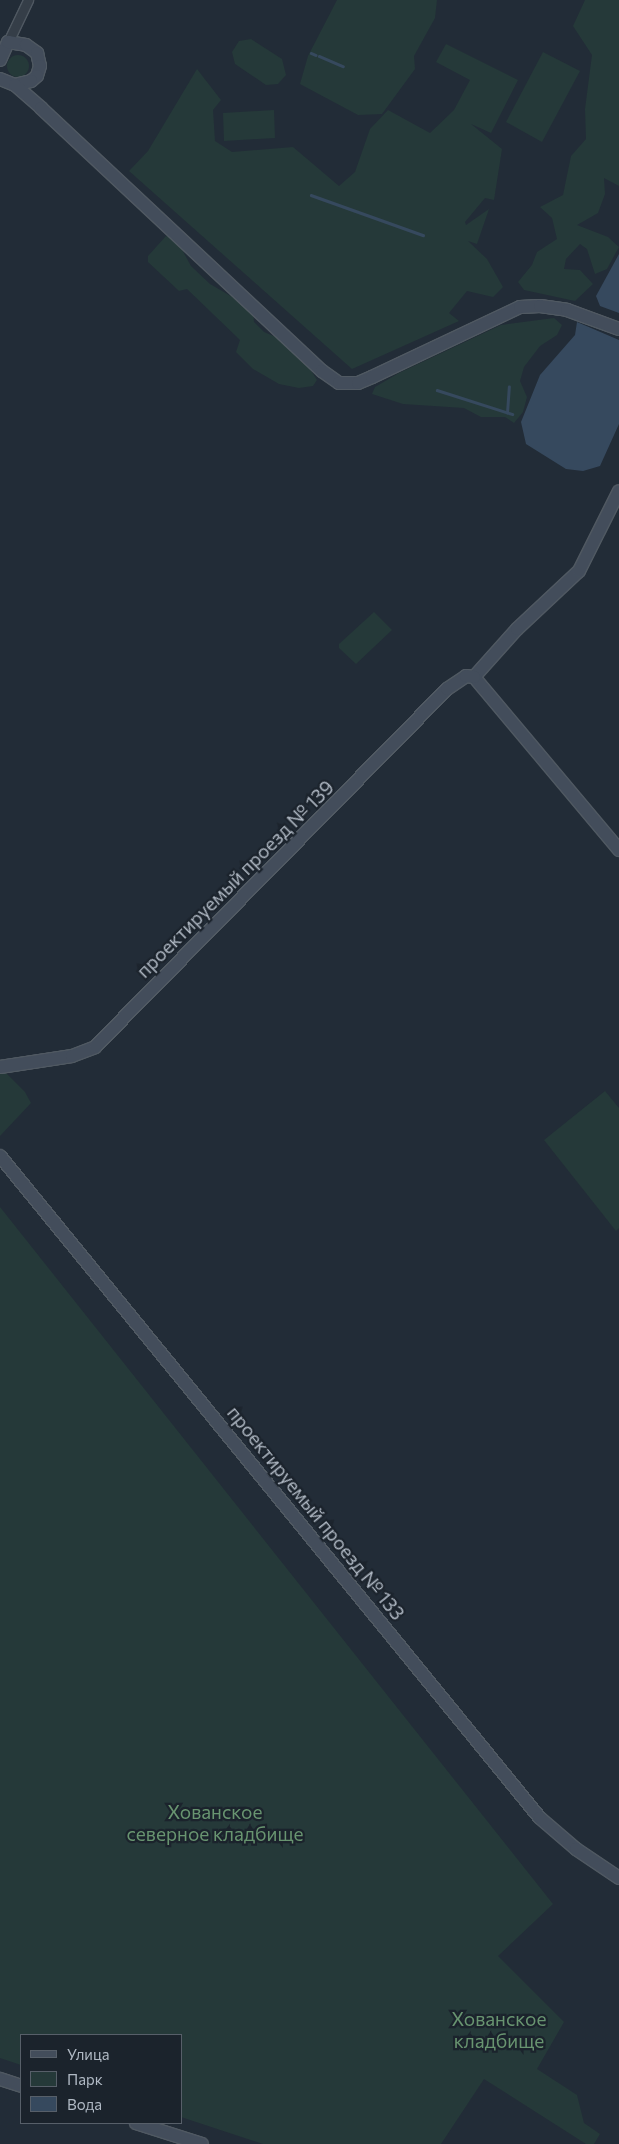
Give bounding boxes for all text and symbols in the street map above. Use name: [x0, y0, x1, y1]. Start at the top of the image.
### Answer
street label: проектируемый проезд № 139: [132, 776, 338, 982]
street label: проектируемый проезд № 133: [223, 1402, 409, 1624]
park label: Хованское северное кладбище: [126, 1801, 304, 1845]
park label: Хованское кладбище: [452, 2008, 546, 2052]
legend: [20, 2034, 182, 2124]
text: Улица: [67, 2045, 109, 2063]
text: Парк: [67, 2070, 103, 2088]
text: Вода: [67, 2095, 102, 2113]

